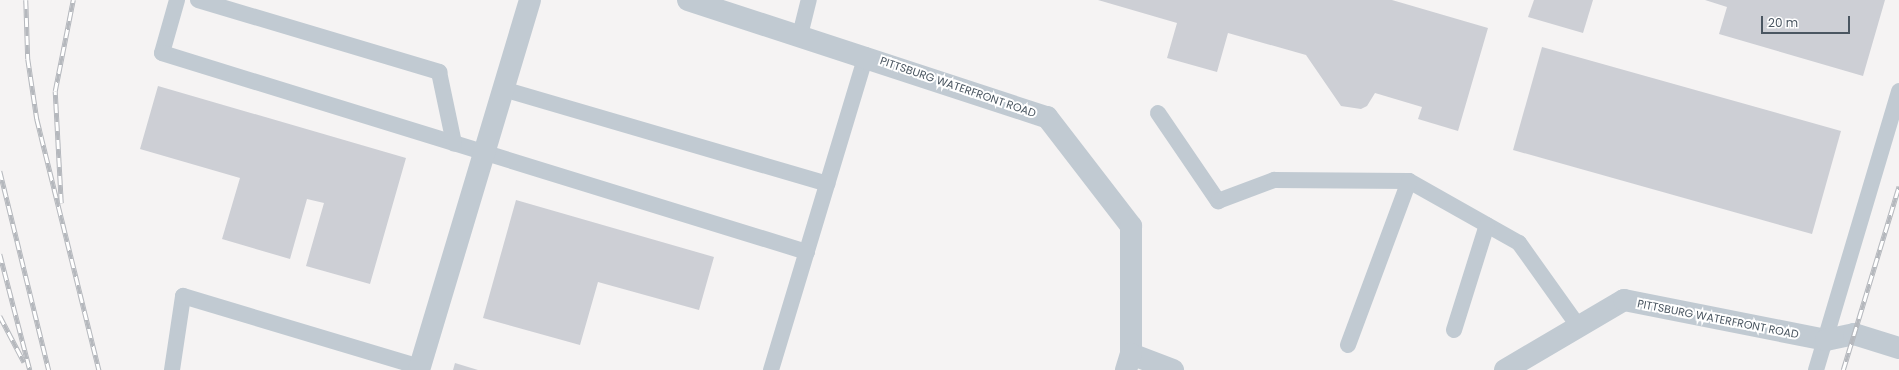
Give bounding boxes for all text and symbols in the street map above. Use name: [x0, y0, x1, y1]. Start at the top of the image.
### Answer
scale bar: [1763, 8, 1852, 34]
text: 20 m: [1768, 14, 1798, 31]
street label: PITTSBURG WATERFRONT ROAD: [878, 54, 1038, 120]
street label: PITTSBURG WATERFRONT ROAD: [1636, 297, 1800, 341]

